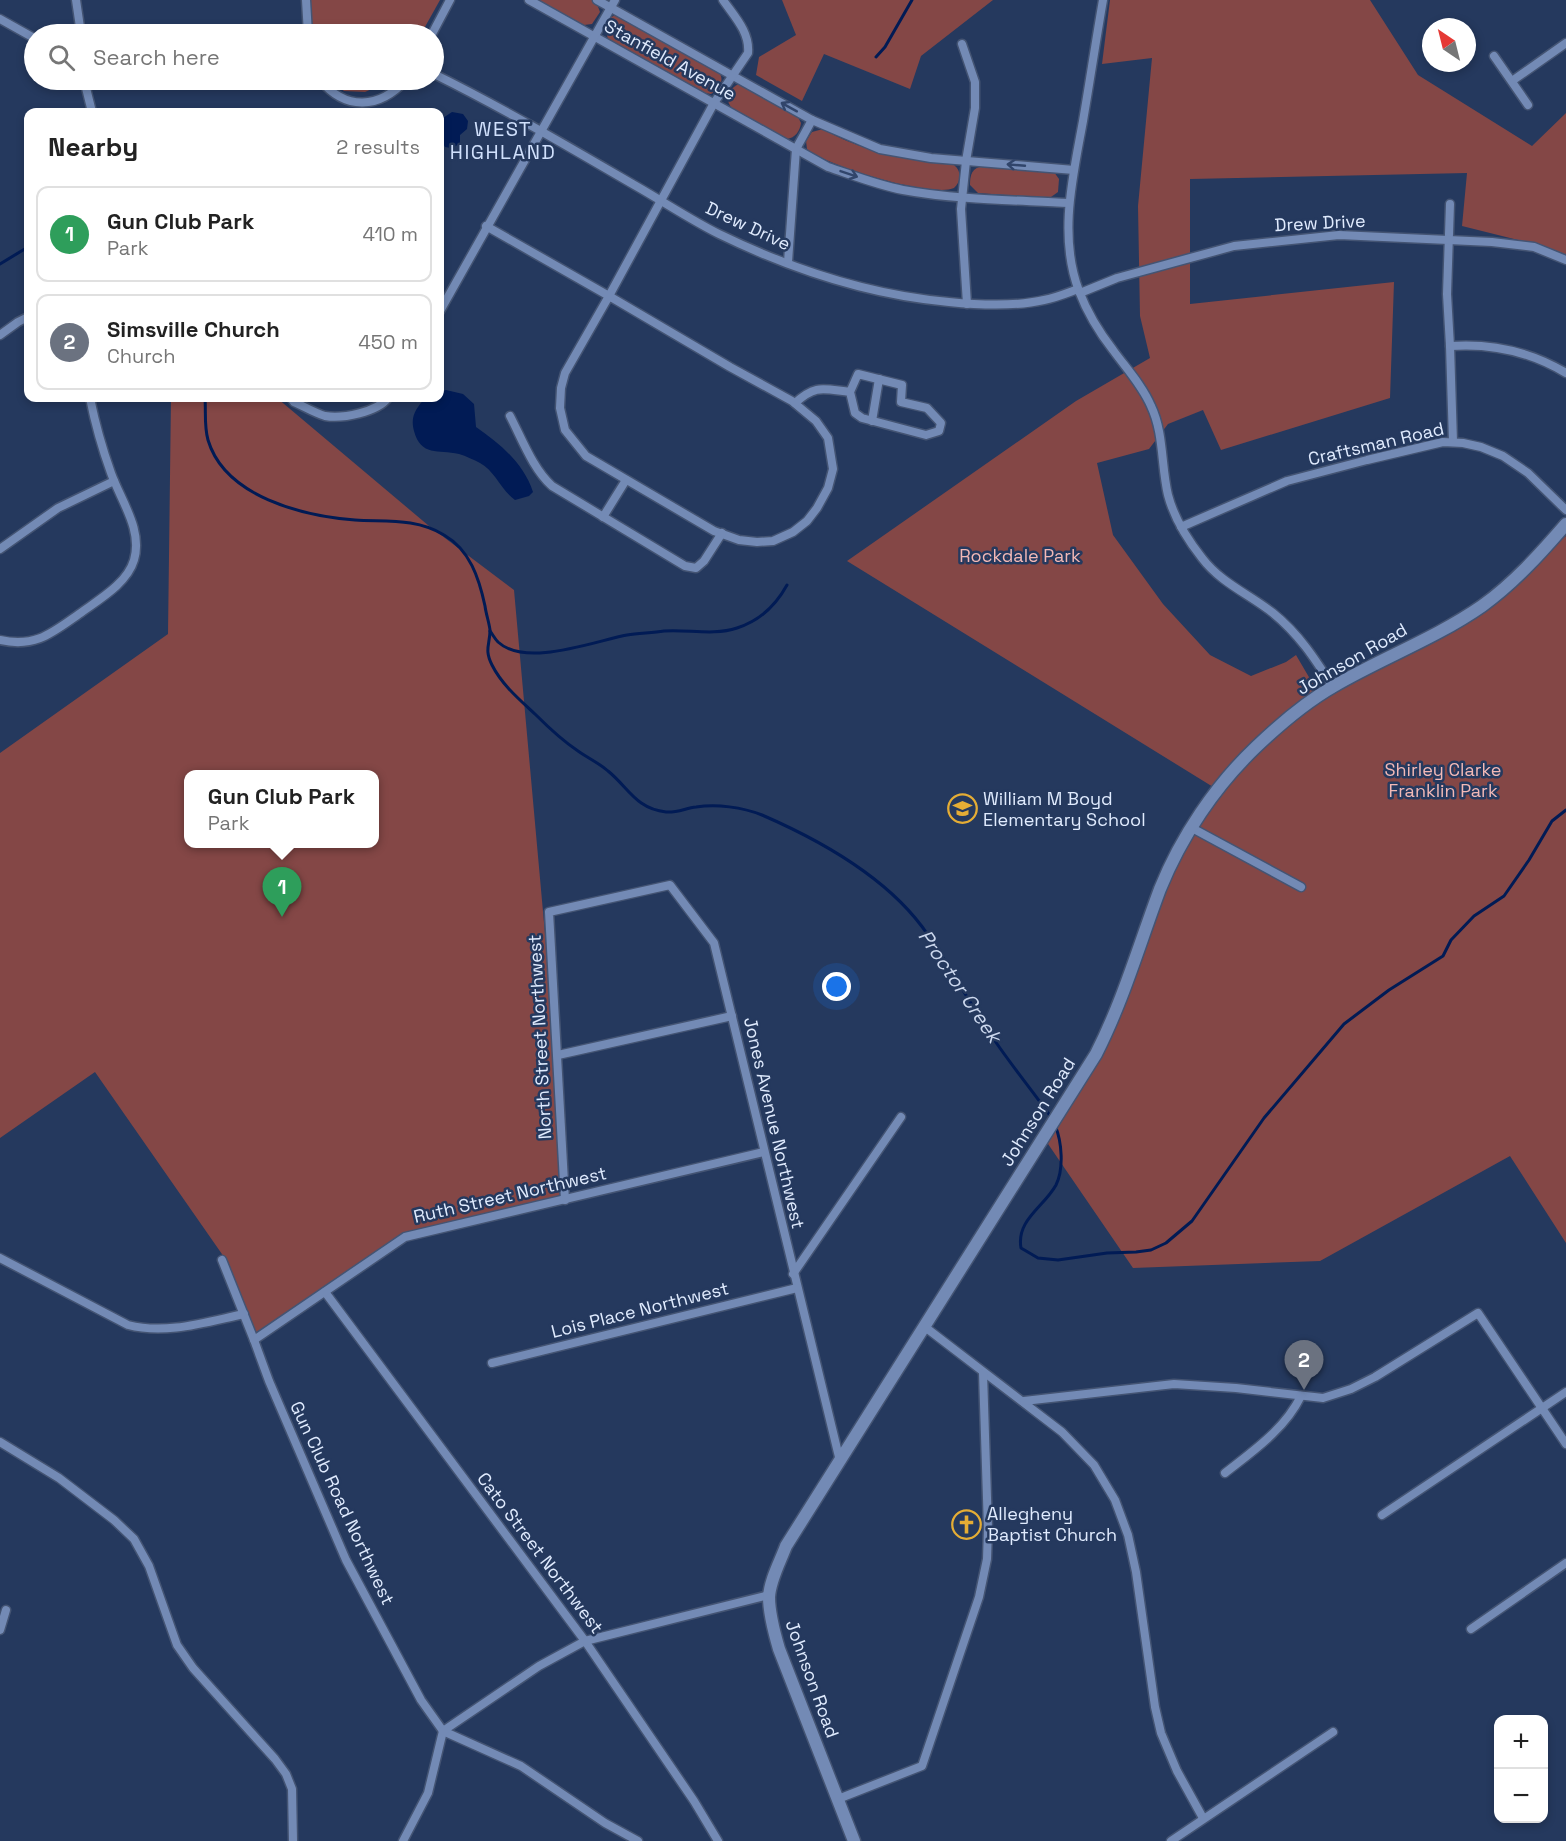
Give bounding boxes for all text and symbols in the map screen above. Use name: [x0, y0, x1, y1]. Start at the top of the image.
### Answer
street label: Stanfield Avenue: [600, 14, 740, 105]
north arrow: [1422, 18, 1476, 72]
search box: [24, 24, 444, 90]
icon: search: [45, 41, 78, 74]
text: Search here: [93, 43, 220, 71]
one-way arrow: [781, 101, 798, 113]
district label: WEST HIGHLAND: [450, 116, 556, 165]
text: Nearby: [48, 130, 138, 164]
text: 2 results: [336, 134, 420, 160]
one-way arrow: [1006, 160, 1026, 171]
one-way arrow: [839, 169, 857, 180]
street label: Drew Drive: [702, 196, 794, 255]
text: Gun Club Park: [107, 207, 254, 235]
street label: Drew Drive: [1274, 209, 1366, 236]
text: 1: [65, 221, 74, 247]
text: 410 m: [362, 221, 418, 247]
text: Park: [107, 235, 149, 261]
text: Simsville Church: [107, 315, 280, 343]
text: 2: [64, 329, 75, 355]
text: 450 m: [358, 329, 418, 355]
text: Church: [107, 343, 176, 369]
street label: Craftsman Road: [1306, 417, 1446, 470]
park label: Rockdale Park: [959, 544, 1081, 567]
street label: Johnson Road: [1292, 618, 1411, 699]
park label: Shirley Clarke Franklin Park: [1385, 758, 1501, 802]
popup: [184, 770, 379, 848]
text: Gun Club Park: [208, 782, 355, 810]
place label: William M Boyd Elementary School: [983, 787, 1146, 831]
school or university icon: William M Boyd Elementary School: [946, 793, 978, 825]
text: Park: [208, 810, 249, 836]
pin: 1: [262, 868, 302, 917]
water label: Proctor Creek: [912, 924, 1009, 1050]
street label: North Street Northwest: [523, 934, 556, 1140]
your location: [822, 972, 851, 1001]
street label: Jones Avenue Northwest: [739, 1015, 810, 1231]
street label: Johnson Road: [995, 1053, 1080, 1170]
street label: Ruth Street Northwest: [411, 1161, 609, 1228]
street label: Lois Place Northwest: [549, 1276, 731, 1343]
pin: 2: [1284, 1340, 1324, 1390]
street label: Gun Club Road Northwest: [285, 1397, 400, 1608]
street label: Cato Street Northwest: [472, 1467, 609, 1638]
place label: Allegheny Baptist Church: [987, 1502, 1117, 1546]
church icon: Allegheny Baptist Church: [950, 1508, 982, 1540]
street label: Johnson Road: [780, 1617, 844, 1741]
map controls: [1494, 1715, 1548, 1823]
button: +: [1494, 1715, 1548, 1769]
button: −: [1494, 1769, 1548, 1823]

